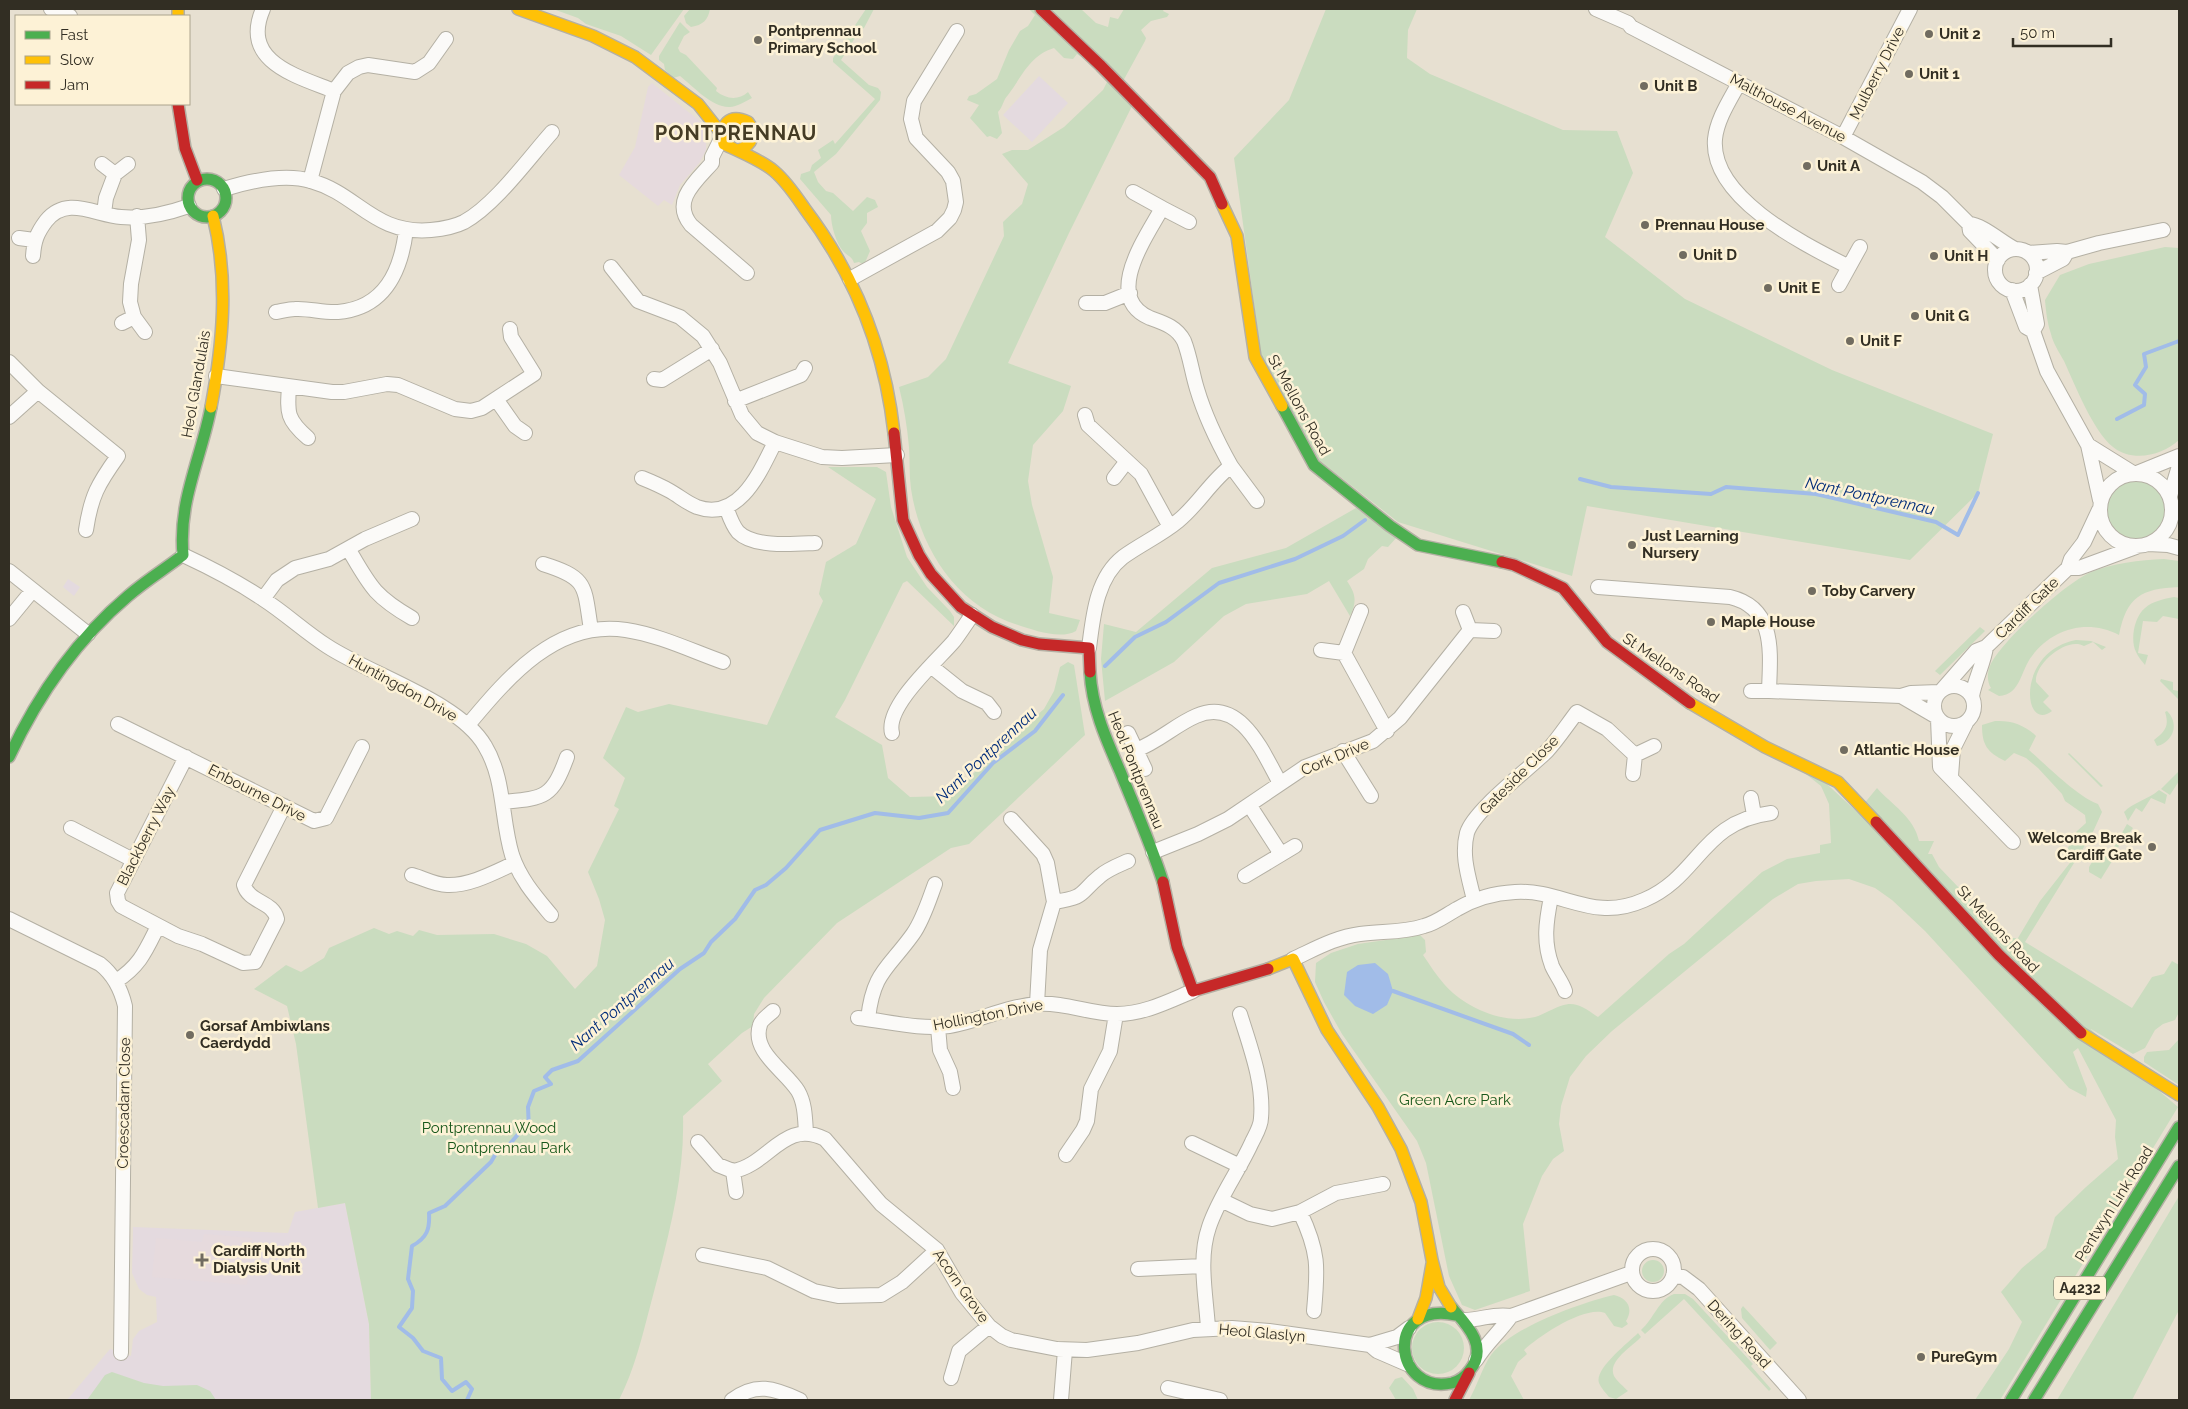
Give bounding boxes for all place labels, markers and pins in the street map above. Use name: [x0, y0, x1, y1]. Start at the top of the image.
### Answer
place label: Pontprennau Primary School: [768, 22, 877, 57]
place label: Unit 2: [1939, 25, 1981, 43]
marker: Unit 2: [1923, 28, 1935, 40]
marker: Pontprennau Primary School: [752, 34, 764, 46]
place label: Unit 1: [1919, 65, 1960, 83]
marker: Unit 1: [1903, 68, 1915, 80]
place label: Unit B: [1654, 77, 1698, 95]
marker: Unit B: [1638, 80, 1650, 92]
place label: Unit A: [1817, 157, 1861, 175]
marker: Unit A: [1801, 160, 1813, 172]
place label: Prennau House: [1655, 216, 1764, 234]
marker: Prennau House: [1639, 219, 1651, 231]
place label: Unit D: [1693, 246, 1737, 264]
place label: Unit H: [1944, 247, 1989, 265]
marker: Unit D: [1677, 249, 1689, 261]
marker: Unit H: [1928, 250, 1940, 262]
place label: Unit E: [1778, 279, 1820, 297]
marker: Unit E: [1762, 282, 1774, 294]
place label: Unit G: [1925, 307, 1969, 325]
marker: Unit G: [1909, 310, 1921, 322]
place label: Unit F: [1860, 332, 1902, 350]
marker: Unit F: [1844, 335, 1856, 347]
place label: Just Learning Nursery: [1642, 527, 1739, 562]
marker: Just Learning Nursery: [1626, 539, 1638, 551]
place label: Toby Carvery: [1822, 582, 1916, 600]
marker: Toby Carvery: [1806, 585, 1818, 597]
place label: Maple House: [1721, 613, 1815, 631]
marker: Maple House: [1705, 616, 1717, 628]
place label: Atlantic House: [1854, 741, 1959, 759]
marker: Atlantic House: [1838, 744, 1850, 756]
place label: Welcome Break Cardiff Gate: [2028, 829, 2143, 864]
marker: Welcome Break Cardiff Gate: [2146, 841, 2158, 853]
place label: Gorsaf Ambiwlans Caerdydd: [200, 1017, 330, 1052]
marker: Gorsaf Ambiwlans Caerdydd: [184, 1029, 196, 1041]
place label: Cardiff North Dialysis Unit: [213, 1242, 305, 1277]
marker: Cardiff North Dialysis Unit: [195, 1253, 209, 1267]
place label: PureGym: [1931, 1348, 1997, 1366]
marker: PureGym: [1915, 1351, 1927, 1363]

